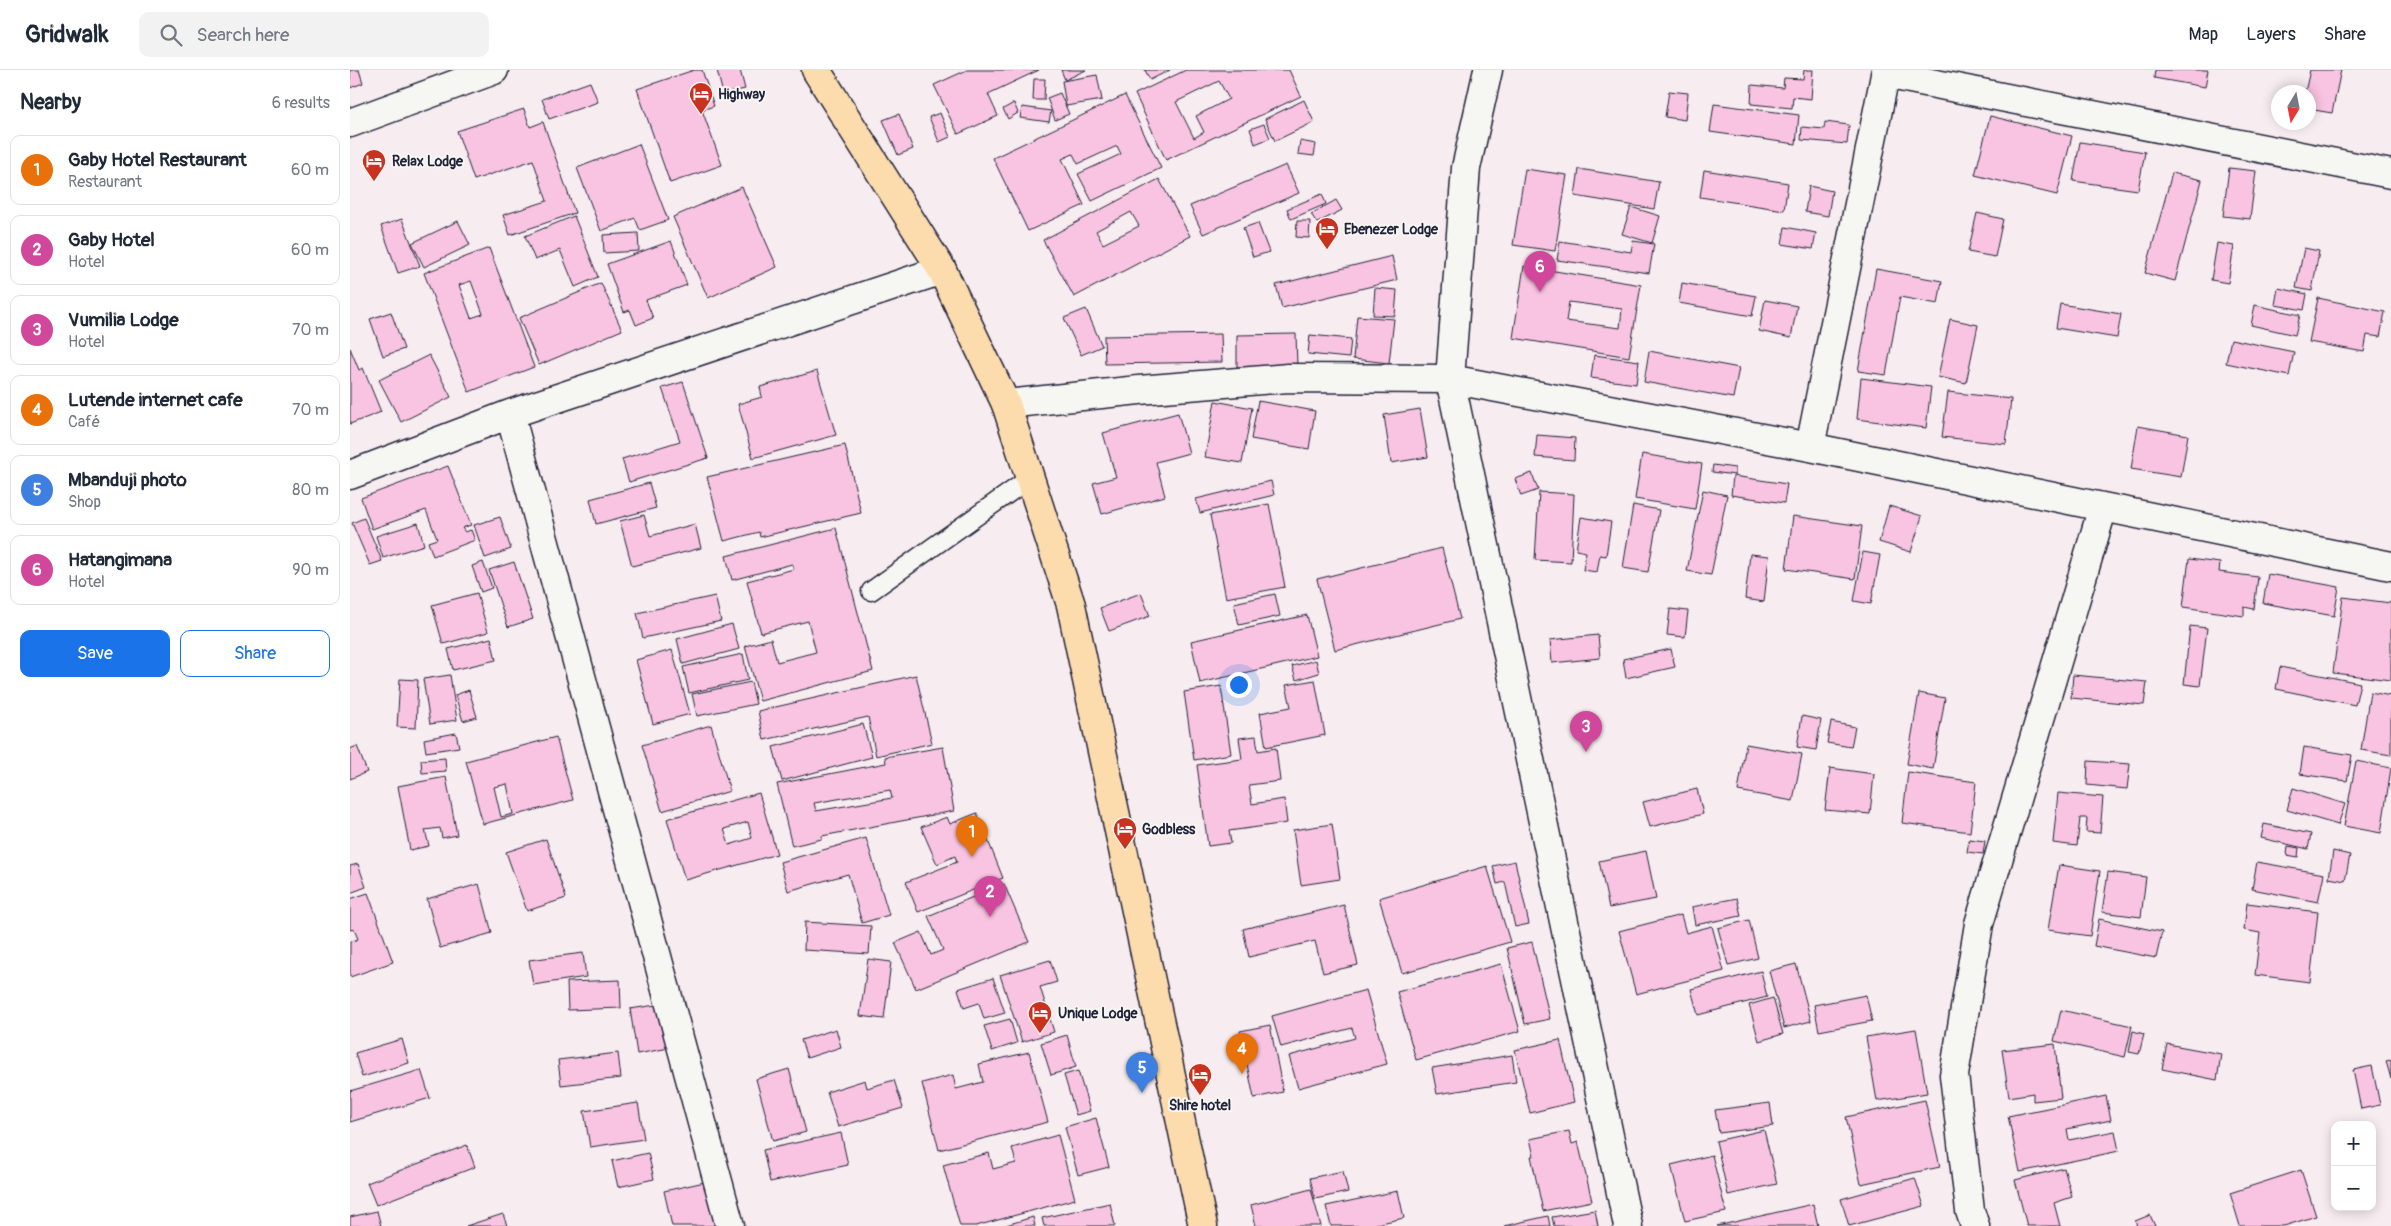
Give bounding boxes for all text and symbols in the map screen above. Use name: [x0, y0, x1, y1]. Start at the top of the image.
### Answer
search box: [139, 12, 489, 57]
text: Gridwalk: [25, 20, 109, 49]
icon: search: [157, 21, 185, 49]
text: Search here: [197, 23, 289, 47]
text: Map: [2189, 23, 2218, 46]
text: Layers: [2246, 23, 2296, 46]
text: Share: [2324, 23, 2366, 46]
hotel icon: Highway: [688, 81, 714, 115]
north arrow: [2271, 85, 2316, 130]
place label: Highway: [718, 86, 765, 103]
text: Nearby: [20, 89, 81, 116]
text: 6 results: [272, 93, 330, 113]
text: Gaby Hotel Restaurant: [68, 148, 247, 172]
hotel icon: Relax Lodge: [361, 148, 387, 182]
place label: Relax Lodge: [392, 153, 464, 170]
text: 1: [34, 160, 40, 180]
text: 60 m: [291, 160, 329, 180]
text: Restaurant: [68, 172, 142, 192]
hotel icon: Ebenezer Lodge: [1314, 216, 1340, 250]
place label: Ebenezer Lodge: [1344, 221, 1439, 238]
text: Gaby Hotel: [68, 228, 155, 252]
text: 2: [33, 240, 41, 260]
text: 60 m: [291, 240, 329, 260]
pin: 6: [1524, 251, 1556, 292]
text: Hotel: [68, 252, 105, 272]
text: Vumilia Lodge: [68, 308, 179, 332]
text: 3: [33, 320, 41, 340]
text: 70 m: [292, 320, 329, 340]
text: Hotel: [68, 332, 105, 352]
text: Lutende internet cafe: [68, 388, 243, 412]
text: 4: [32, 400, 42, 420]
text: 70 m: [292, 400, 329, 420]
text: Café: [68, 412, 100, 432]
text: Mbanduji photo: [68, 468, 187, 492]
text: 5: [33, 480, 41, 500]
text: 80 m: [292, 480, 329, 500]
text: Shop: [68, 492, 101, 512]
text: Hatangimana: [68, 548, 172, 572]
text: 6: [32, 560, 42, 580]
text: 90 m: [292, 560, 329, 580]
text: Hotel: [68, 572, 105, 592]
button: Save: [20, 630, 170, 677]
button: Share: [180, 630, 330, 677]
your location: [1226, 672, 1252, 698]
pin: 3: [1570, 711, 1602, 752]
pin: 1: [956, 816, 988, 857]
hotel icon: Godbless: [1112, 816, 1138, 850]
place label: Godbless: [1142, 821, 1196, 838]
pin: 2: [974, 876, 1006, 917]
hotel icon: Unique Lodge: [1027, 1000, 1053, 1034]
place label: Unique Lodge: [1058, 1005, 1138, 1022]
pin: 4: [1226, 1033, 1258, 1074]
pin: 5: [1126, 1052, 1158, 1093]
hotel icon: Shire hotel: [1187, 1062, 1213, 1096]
place label: Shire hotel: [1169, 1097, 1231, 1114]
map controls: [2331, 1121, 2376, 1211]
button: +: [2331, 1121, 2376, 1166]
button: −: [2331, 1166, 2376, 1211]

